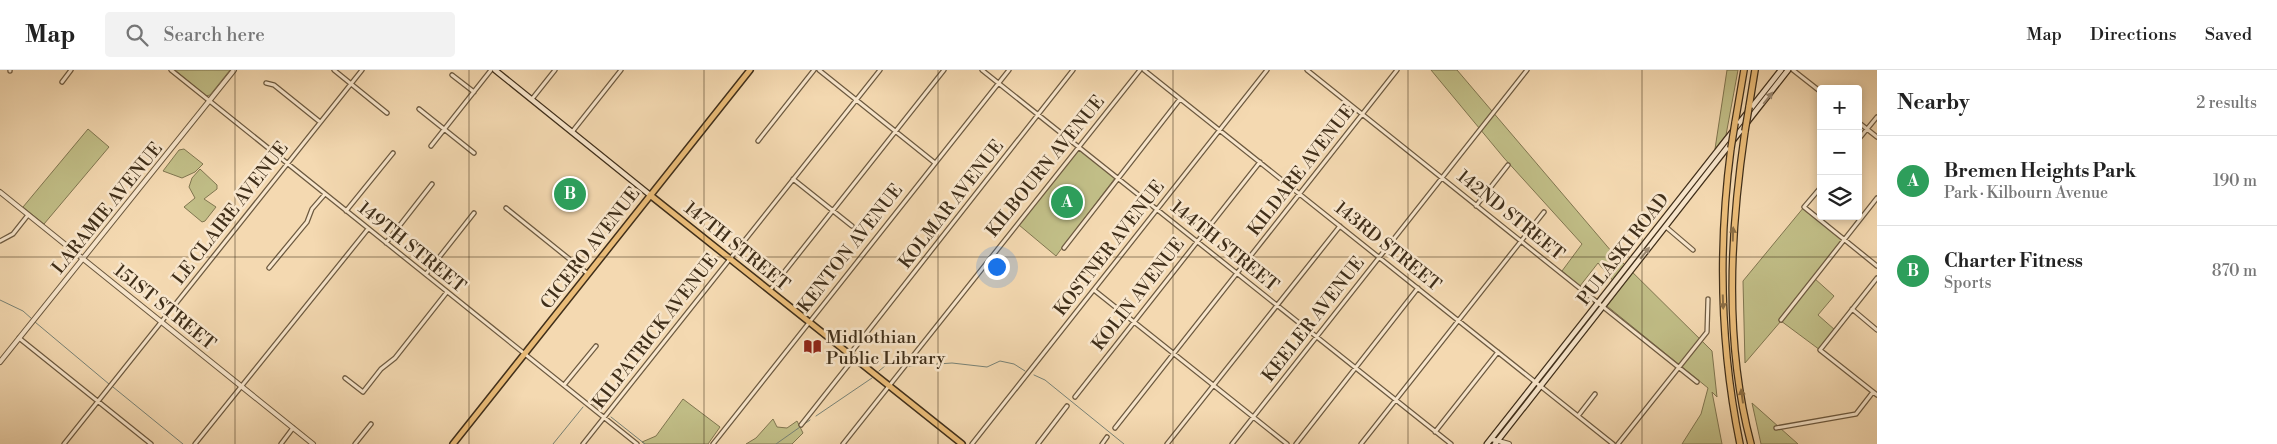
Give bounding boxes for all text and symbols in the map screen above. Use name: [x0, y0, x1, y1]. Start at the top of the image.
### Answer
search box: [105, 12, 455, 57]
text: Map: [25, 20, 75, 50]
icon: search: [123, 21, 151, 49]
text: Search here: [163, 23, 265, 47]
text: Map: [2026, 23, 2062, 46]
text: Directions: [2090, 23, 2177, 46]
text: Saved: [2205, 23, 2252, 46]
map controls: [1817, 85, 1862, 220]
button: +: [1817, 85, 1862, 130]
text: Nearby: [1897, 90, 1970, 116]
street label: KILBOURN AVENUE: [981, 91, 1109, 241]
one-way arrow: [1762, 91, 1773, 104]
text: 2 results: [2196, 93, 2257, 113]
street label: KILDARE AVENUE: [1243, 100, 1360, 241]
button: −: [1817, 130, 1862, 175]
street label: KOLMAR AVENUE: [894, 135, 1009, 273]
street label: LE CLAIRE AVENUE: [167, 137, 293, 290]
street label: LARAMIE AVENUE: [47, 138, 168, 279]
text: Bremen Heights Park: [1944, 159, 2136, 183]
street label: 142ND STREET: [1452, 165, 1569, 266]
text: A: [1907, 171, 1919, 191]
text: 190 m: [2213, 171, 2257, 191]
pin: B: [554, 175, 586, 213]
button: layers: [1817, 175, 1862, 220]
street label: KOSTNER AVENUE: [1049, 176, 1170, 321]
street label: KENTON AVENUE: [793, 179, 908, 317]
street label: CICERO AVENUE: [536, 183, 645, 314]
pin: A: [1051, 183, 1083, 221]
text: Park · Kilbourn Avenue: [1944, 183, 2108, 203]
street label: PULASKI ROAD: [1572, 189, 1674, 310]
street label: 144TH STREET: [1166, 196, 1284, 297]
street label: 143RD STREET: [1330, 196, 1446, 297]
street label: 149TH STREET: [353, 197, 470, 298]
street label: 147TH STREET: [679, 197, 794, 296]
one-way arrow: [1730, 226, 1738, 242]
street label: KOLIN AVENUE: [1087, 233, 1190, 355]
one-way arrow: [1640, 247, 1651, 260]
street label: KILPATRICK AVENUE: [588, 249, 723, 413]
text: Charter Fitness: [1944, 249, 2083, 273]
street label: KEELER AVENUE: [1257, 252, 1370, 387]
your location: [984, 254, 1010, 280]
street label: 151ST STREET: [109, 259, 221, 356]
text: B: [1907, 261, 1919, 281]
text: 870 m: [2212, 261, 2257, 281]
text: Sports: [1944, 273, 1991, 293]
one-way arrow: [1719, 294, 1727, 310]
place label: Midlothian Public Library: [826, 326, 945, 370]
library icon: Midlothian Public Library: [802, 337, 822, 357]
one-way arrow: [1738, 388, 1746, 404]

